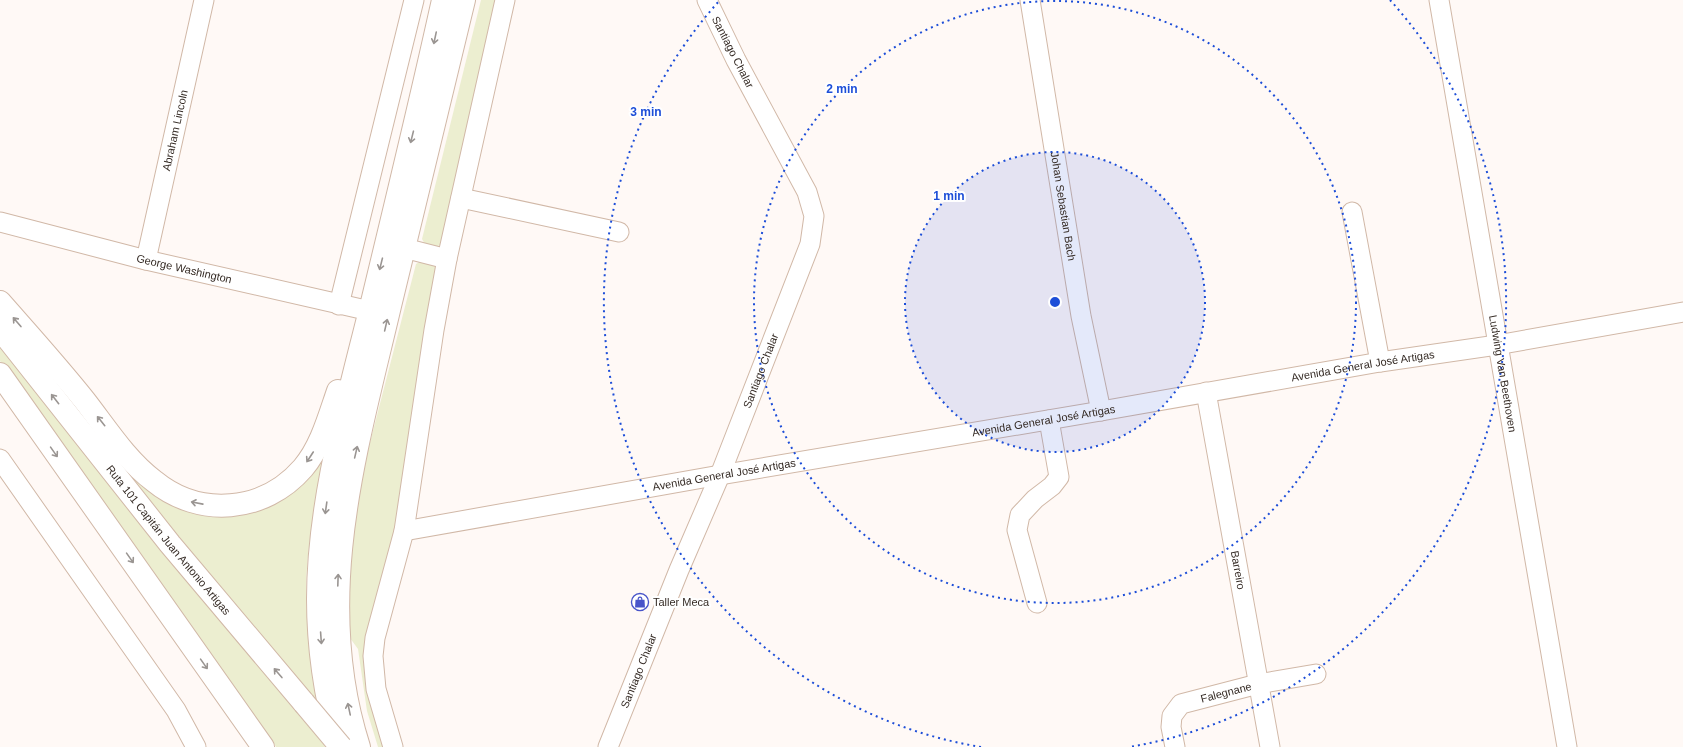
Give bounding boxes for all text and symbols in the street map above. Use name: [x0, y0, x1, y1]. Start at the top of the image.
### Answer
street label: Santiago Chalar: [710, 14, 756, 90]
one-way arrow: [430, 31, 438, 44]
text: 2 min: [826, 82, 858, 96]
street label: Abraham Lincoln: [160, 89, 190, 172]
text: 3 min: [630, 105, 662, 119]
one-way arrow: [408, 131, 415, 144]
street label: Johan Sebastian Bach: [1049, 151, 1078, 262]
text: 1 min: [933, 189, 965, 203]
street label: George Washington: [135, 252, 233, 285]
one-way arrow: [377, 257, 385, 270]
centre of rings: [1048, 295, 1062, 309]
street label: Ludwing Van Beethoven: [1487, 314, 1519, 433]
one-way arrow: [12, 316, 21, 327]
one-way arrow: [383, 319, 390, 332]
street label: Santiago Chalar: [741, 332, 781, 410]
street label: Avenida General José Artigas: [1290, 348, 1436, 383]
one-way arrow: [50, 393, 59, 404]
street label: Avenida General José Artigas: [971, 403, 1117, 439]
one-way arrow: [96, 415, 105, 426]
one-way arrow: [353, 445, 361, 458]
one-way arrow: [50, 446, 58, 457]
one-way arrow: [306, 451, 314, 462]
street label: Avenida General José Artigas: [652, 456, 797, 493]
street label: Ruta 101 Capitán Juan Antonio Artigas: [104, 463, 233, 617]
one-way arrow: [191, 499, 204, 507]
one-way arrow: [322, 501, 330, 514]
street label: Barreiro: [1229, 550, 1247, 590]
one-way arrow: [126, 552, 134, 563]
one-way arrow: [334, 574, 342, 587]
shop icon: Taller Meca: [630, 592, 650, 612]
place label: Taller Meca: [653, 596, 710, 608]
one-way arrow: [317, 631, 324, 644]
street label: Santiago Chalar: [618, 632, 659, 710]
one-way arrow: [200, 659, 208, 670]
one-way arrow: [274, 668, 283, 679]
street label: Falegnane: [1199, 680, 1253, 705]
one-way arrow: [345, 703, 353, 716]

